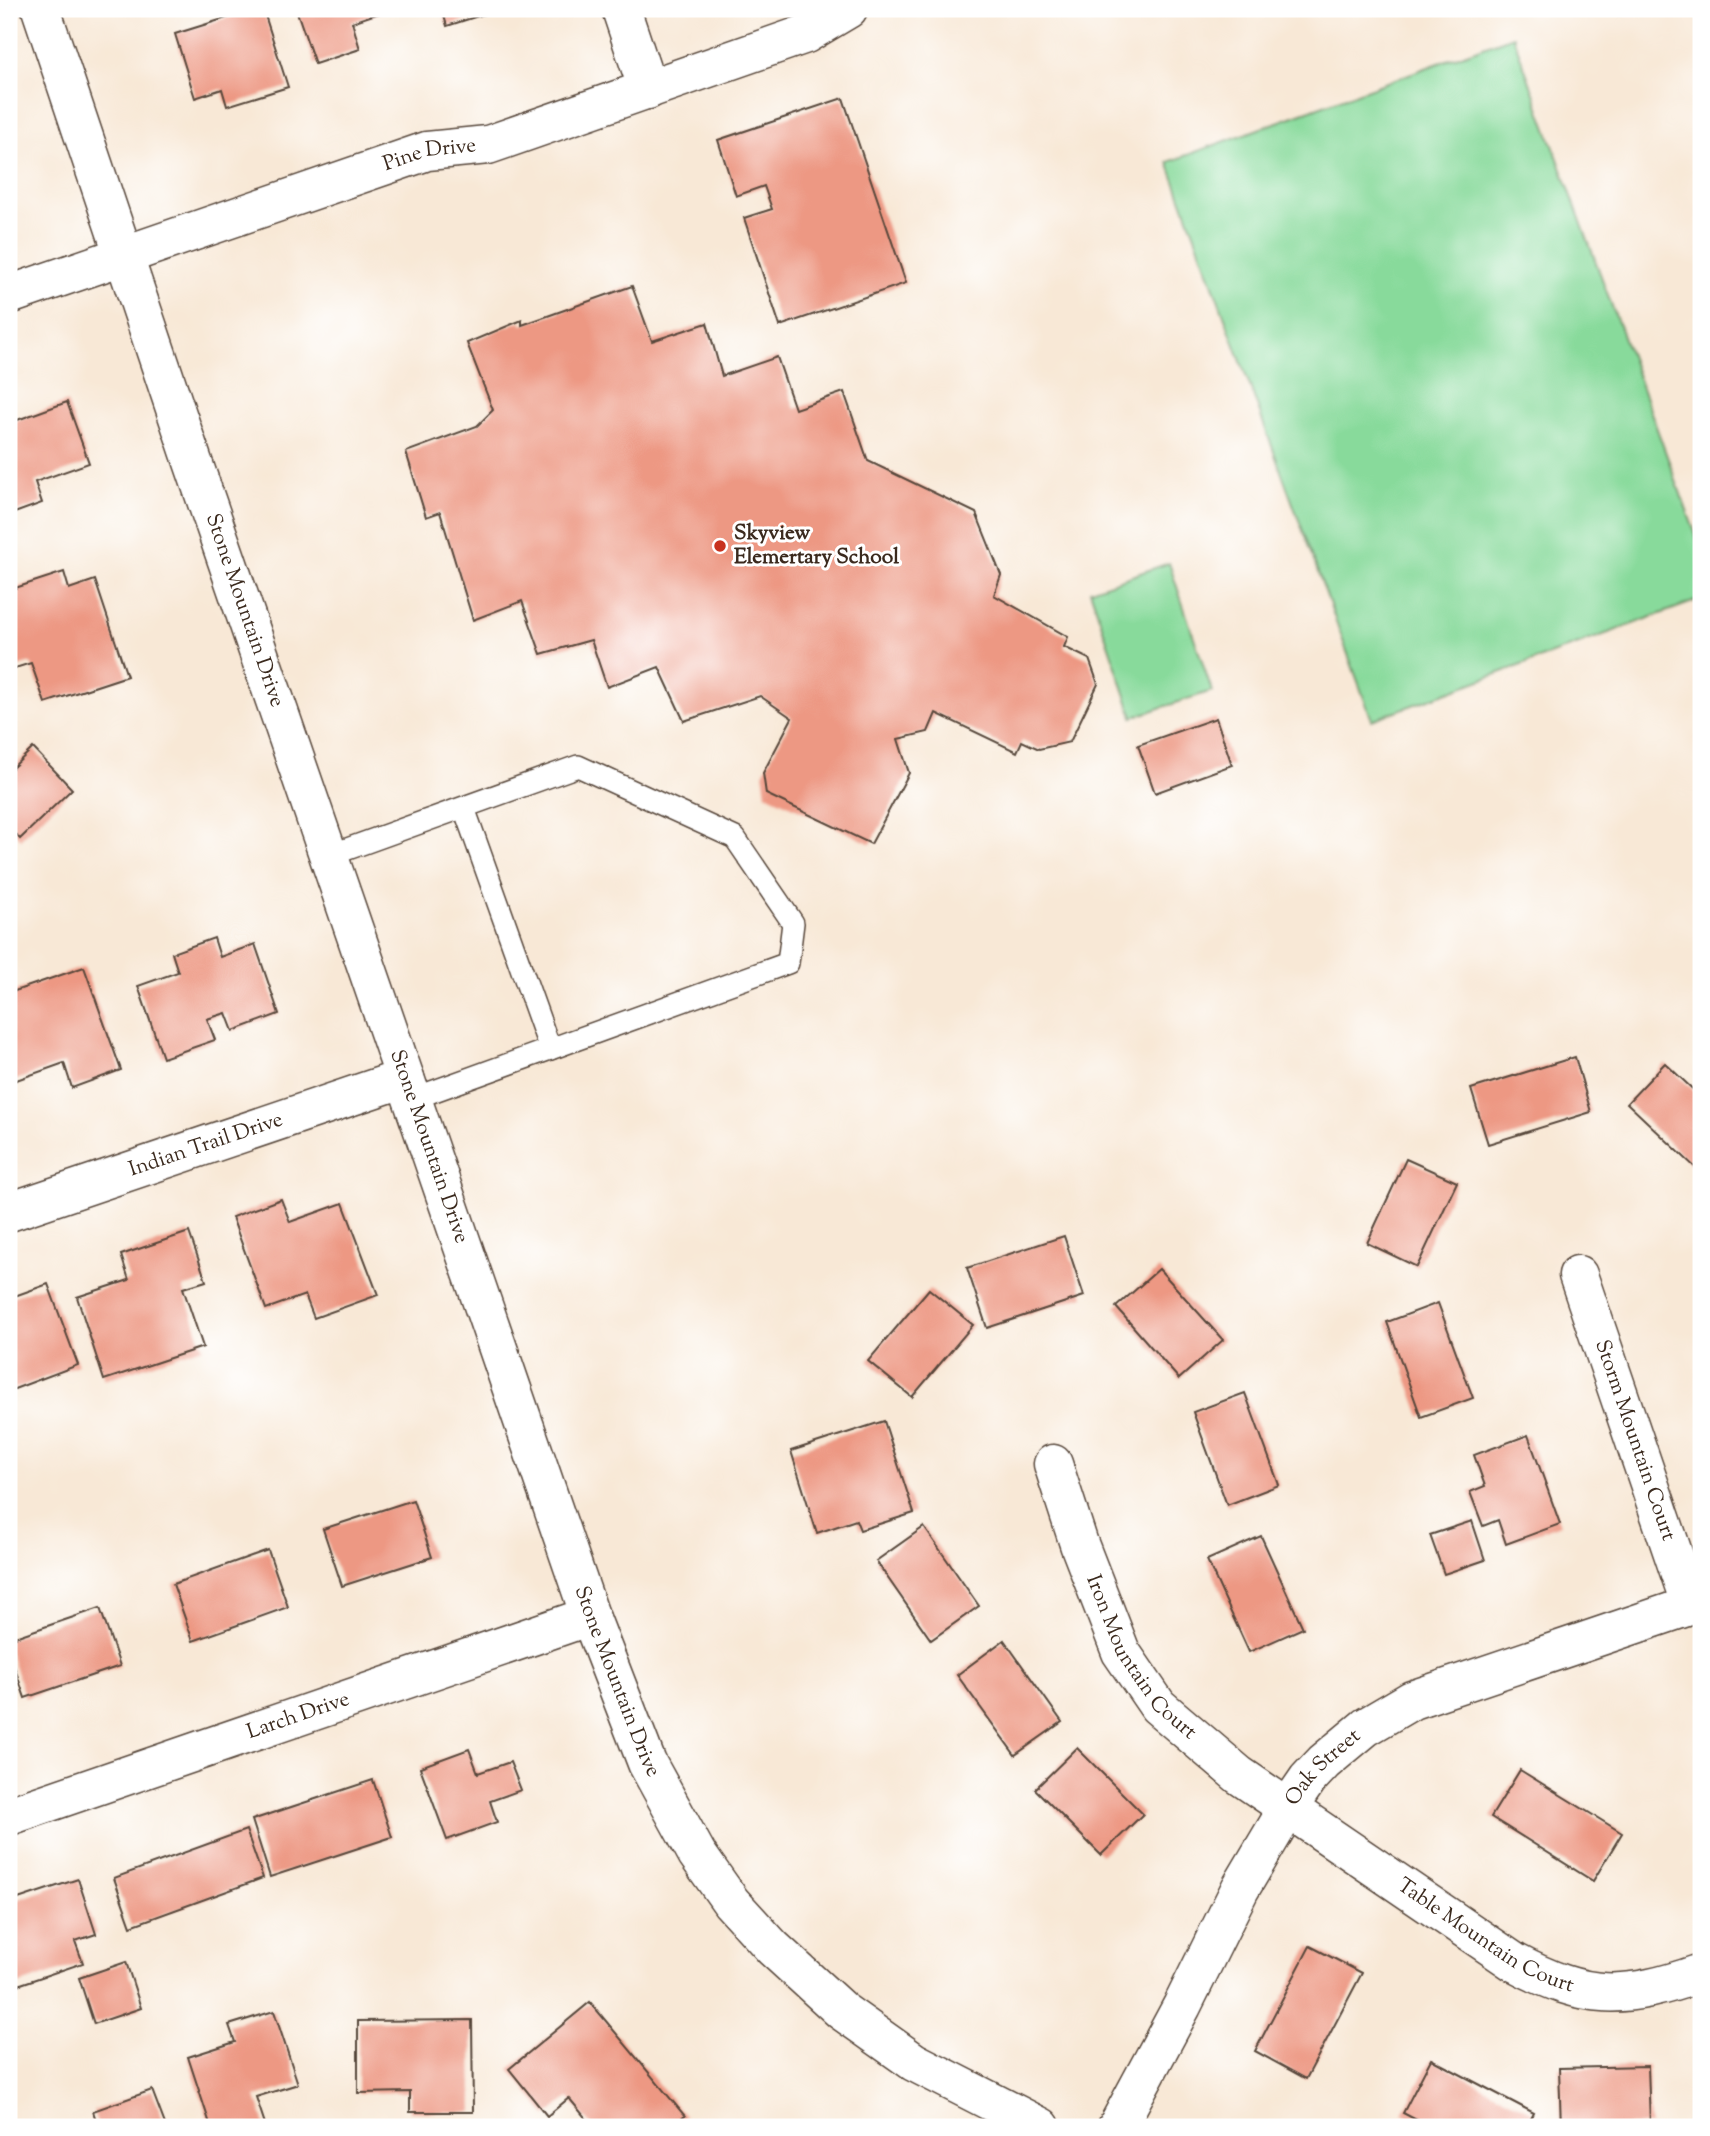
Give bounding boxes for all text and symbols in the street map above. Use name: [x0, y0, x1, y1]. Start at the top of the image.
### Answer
street label: Pine Drive: [379, 131, 477, 180]
street label: Stone Mountain Drive: [197, 510, 291, 711]
place label: Skyview Elemertary School: [734, 519, 899, 573]
marker: Skyview Elemertary School: [712, 538, 728, 554]
street label: Stone Mountain Drive: [381, 1046, 476, 1248]
street label: Indian Trail Drive: [125, 1105, 287, 1185]
street label: Storm Mountain Court: [1586, 1336, 1683, 1545]
street label: Iron Mountain Court: [1078, 1571, 1203, 1747]
street label: Stone Mountain Drive: [566, 1582, 667, 1783]
street label: Larch Drive: [243, 1685, 354, 1748]
street label: Oak Street: [1278, 1722, 1368, 1812]
street label: Table Mountain Court: [1391, 1871, 1577, 2001]

